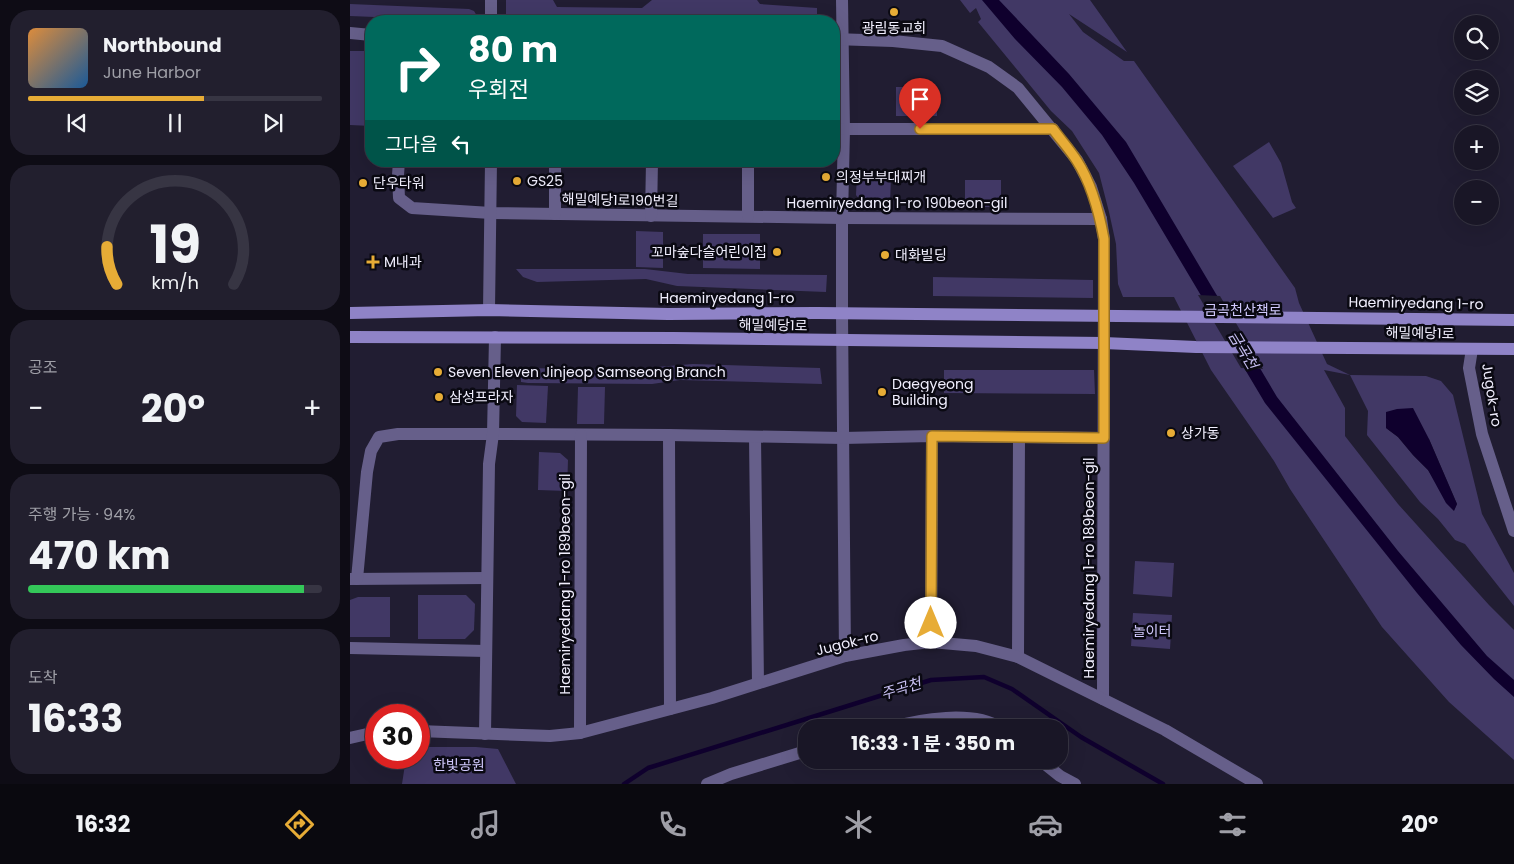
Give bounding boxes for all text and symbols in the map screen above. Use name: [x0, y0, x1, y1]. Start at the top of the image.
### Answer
marker: 광림동교회: [888, 6, 900, 18]
map controls: [1454, 15, 1499, 225]
button: search: [1454, 15, 1499, 60]
place label: 광림동교회: [862, 18, 926, 38]
text: 80 m: [468, 25, 558, 74]
text: Northbound: [103, 32, 222, 59]
icon: right: [385, 35, 450, 100]
text: June Harbor: [103, 61, 201, 84]
button: layers: [1454, 70, 1499, 115]
text: 우회전: [468, 74, 529, 105]
pin: [899, 78, 941, 129]
icon: arrive: [906, 85, 934, 113]
icon: previous: [63, 109, 91, 137]
icon: pause: [161, 109, 189, 137]
icon: next: [259, 109, 287, 137]
button: +: [1454, 125, 1499, 170]
icon: left: [447, 130, 475, 158]
text: 그다음: [385, 131, 437, 158]
place label: 의정부부대찌개: [836, 167, 926, 187]
place label: GS25: [527, 171, 563, 191]
marker: 의정부부대찌개: [820, 171, 832, 183]
place label: 단우타워: [373, 173, 425, 193]
marker: GS25: [511, 175, 523, 187]
marker: 단우타워: [357, 177, 369, 189]
button: −: [1454, 180, 1499, 225]
street label: 해밀예당1로190번길: [561, 189, 679, 211]
street label: Haemiryedang 1-ro 190beon-gil: [787, 193, 1007, 213]
text: 19: [149, 208, 201, 281]
place label: 꼬마숲다슬어린이집: [651, 242, 767, 262]
place label: 대화빌딩: [895, 245, 947, 265]
marker: 꼬마숲다슬어린이집: [771, 246, 783, 258]
marker: 대화빌딩: [879, 249, 891, 261]
place label: M내과: [384, 252, 422, 272]
marker: M내과: [366, 255, 380, 269]
text: km/h: [151, 270, 199, 295]
street label: Haemiryedang 1-ro: [660, 288, 795, 308]
street label: Haemiryedang 1-ro: [1348, 292, 1484, 314]
park label: 금곡천산책로: [1204, 300, 1282, 320]
street label: 해밀예당1로: [738, 314, 808, 336]
street label: 해밀예당1로: [1385, 322, 1455, 344]
water label: 금곡천: [1224, 327, 1264, 375]
text: 공조: [28, 356, 57, 379]
place label: Seven Eleven Jinjeop Samseong Branch: [448, 362, 726, 382]
street label: Jugok-ro: [1477, 362, 1507, 428]
marker: Seven Eleven Jinjeop Samseong Branch: [432, 366, 444, 378]
place label: Daegyeong Building: [892, 374, 973, 410]
text: 20°: [141, 382, 205, 435]
marker: Daegyeong Building: [876, 386, 888, 398]
place label: 삼성프라자: [449, 387, 514, 407]
text: −: [28, 389, 43, 428]
text: +: [303, 389, 322, 428]
marker: 삼성프라자: [433, 391, 445, 403]
place label: 상가동: [1181, 423, 1220, 443]
marker: 상가동: [1165, 427, 1177, 439]
street label: Haemiryedang 1-ro 189beon-gil: [1079, 458, 1099, 678]
street label: Haemiryedang 1-ro 189beon-gil: [555, 474, 575, 694]
text: 주행 가능 · 94%: [28, 503, 135, 526]
text: 470 km: [28, 529, 171, 582]
position arrow: [904, 596, 956, 648]
park label: 놀이터: [1133, 621, 1171, 641]
street label: Jugok-ro: [814, 626, 880, 660]
text: 도착: [28, 666, 57, 689]
water label: 주곡천: [878, 672, 926, 705]
text: 16:33: [28, 692, 123, 745]
speed limit sign: 30: [365, 704, 430, 769]
text: 16:33 · 1 분 · 350 m: [851, 730, 1015, 757]
park label: 한빛공원: [433, 755, 485, 775]
icon: directions: [282, 807, 317, 842]
icon: music: [468, 807, 503, 842]
icon: phone: [655, 807, 690, 842]
icon: climate: [841, 807, 876, 842]
icon: car: [1028, 807, 1063, 842]
icon: filters: [1215, 807, 1250, 842]
text: 16:32: [76, 809, 130, 840]
text: 20°: [1401, 809, 1438, 840]

